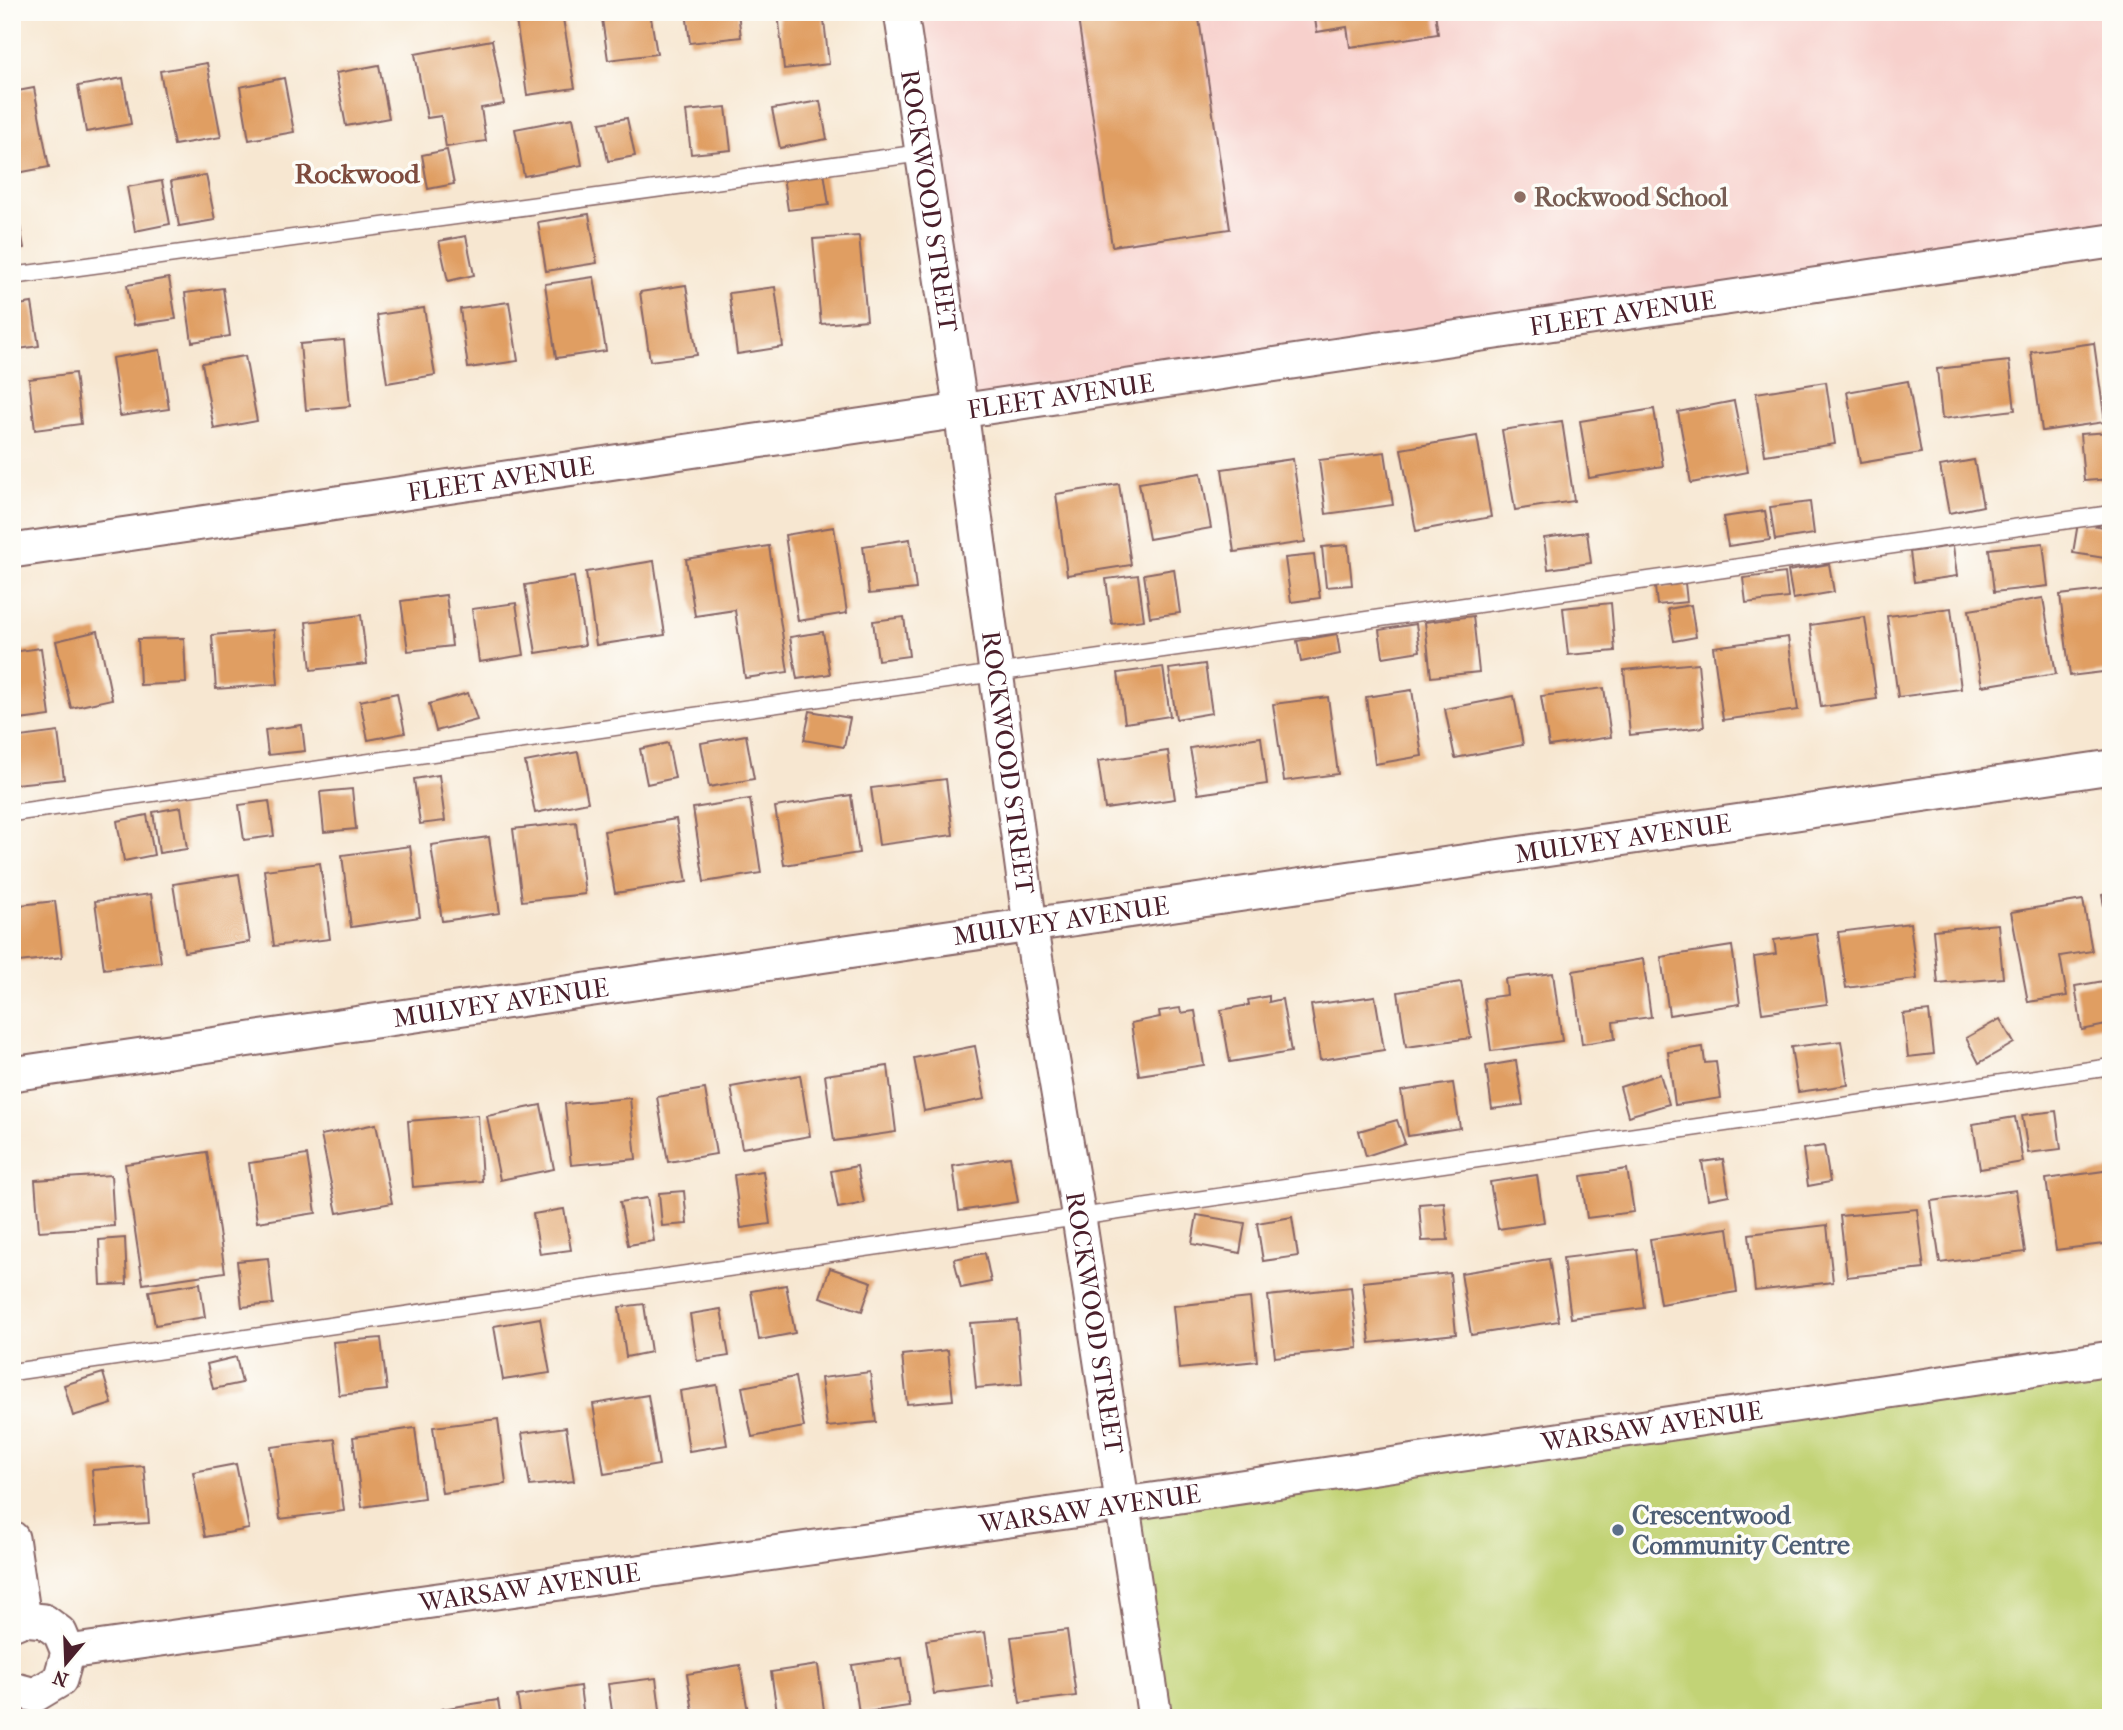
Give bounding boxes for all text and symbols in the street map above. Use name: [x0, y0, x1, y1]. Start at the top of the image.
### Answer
street label: ROCKWOOD STREET: [894, 68, 964, 335]
district label: Rockwood: [295, 157, 420, 190]
place label: Rockwood School: [1534, 182, 1729, 213]
marker: Rockwood School: [1512, 189, 1528, 205]
street label: FLEET AVENUE: [1527, 285, 1718, 343]
street label: FLEET AVENUE: [965, 368, 1156, 426]
street label: FLEET AVENUE: [405, 450, 596, 508]
street label: ROCKWOOD STREET: [975, 629, 1041, 896]
street label: MULVEY AVENUE: [1513, 808, 1733, 870]
street label: MULVEY AVENUE: [951, 890, 1171, 952]
street label: MULVEY AVENUE: [391, 972, 611, 1034]
street label: ROCKWOOD STREET: [1059, 1189, 1130, 1456]
street label: WARSAW AVENUE: [1538, 1395, 1765, 1458]
street label: WARSAW AVENUE: [976, 1478, 1203, 1540]
place label: Crescentwood Community Centre: [1632, 1500, 1850, 1561]
marker: Crescentwood Community Centre: [1610, 1522, 1626, 1538]
street label: WARSAW AVENUE: [416, 1557, 642, 1619]
north arrow: [32, 1628, 102, 1698]
text: N: [50, 1665, 71, 1691]

